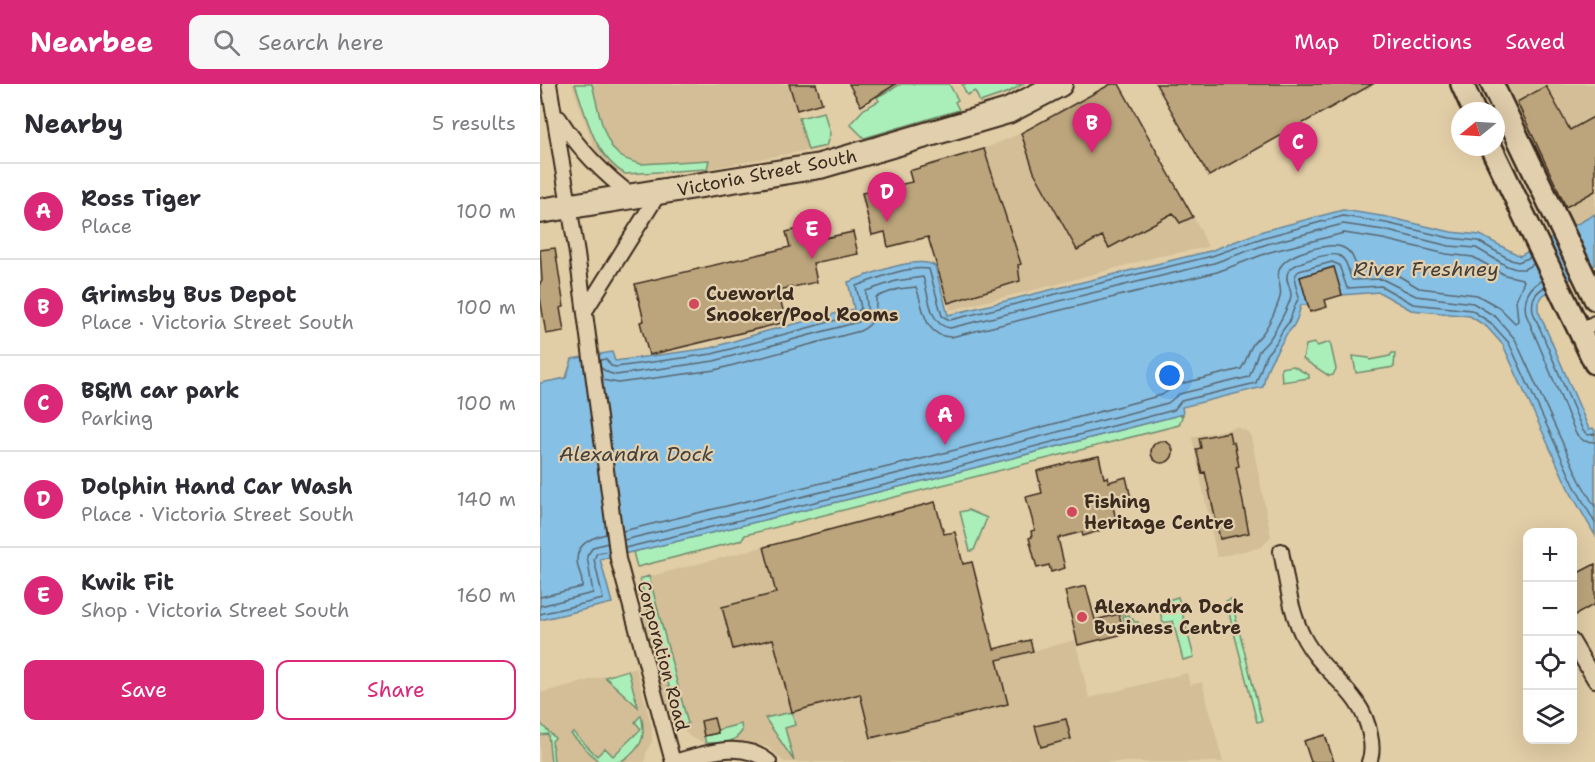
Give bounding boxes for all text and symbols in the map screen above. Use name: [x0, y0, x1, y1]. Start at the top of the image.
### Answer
search box: [189, 15, 609, 69]
text: Nearbee: [30, 23, 153, 61]
icon: search: [210, 26, 243, 59]
text: Search here: [258, 28, 384, 57]
text: Map: [1294, 28, 1339, 56]
text: Directions: [1372, 28, 1472, 56]
text: Saved: [1505, 28, 1565, 56]
north arrow: [1451, 102, 1505, 156]
pin: B: [1072, 104, 1112, 153]
text: Nearby: [24, 106, 123, 141]
text: 5 results: [432, 110, 516, 136]
pin: C: [1278, 122, 1317, 172]
street label: Victoria Street South: [675, 144, 859, 202]
pin: D: [868, 172, 906, 222]
text: Ross Tiger: [81, 184, 201, 213]
text: A: [36, 198, 51, 224]
text: 100 m: [456, 198, 516, 224]
pin: E: [792, 210, 832, 259]
text: Place: [81, 213, 132, 239]
water label: River Freshney: [1353, 256, 1499, 282]
text: Grimsby Bus Depot: [81, 280, 297, 309]
place label: Cueworld Snooker/Pool Rooms: [706, 282, 898, 327]
text: B: [37, 294, 50, 320]
text: 100 m: [456, 294, 516, 320]
marker: Cueworld Snooker/Pool Rooms: [687, 297, 701, 311]
text: Place · Victoria Street South: [81, 309, 354, 335]
your location: [1155, 361, 1184, 390]
text: B&M car park: [81, 376, 240, 405]
text: C: [37, 390, 50, 416]
text: 100 m: [456, 390, 516, 416]
pin: A: [926, 396, 964, 445]
text: Parking: [81, 405, 153, 431]
water label: Alexandra Dock: [559, 441, 714, 467]
text: Dolphin Hand Car Wash: [81, 472, 353, 501]
text: D: [36, 486, 51, 512]
text: 140 m: [457, 486, 516, 512]
place label: Fishing Heritage Centre: [1084, 490, 1234, 535]
text: Place · Victoria Street South: [81, 501, 354, 527]
marker: Fishing Heritage Centre: [1065, 505, 1079, 519]
map controls: [1523, 528, 1577, 744]
button: +: [1523, 528, 1577, 582]
text: Kwik Fit: [81, 568, 174, 597]
street label: Corporation Road: [631, 578, 695, 734]
text: E: [37, 582, 50, 608]
text: 160 m: [457, 582, 516, 608]
button: −: [1523, 582, 1577, 636]
place label: Alexandra Dock Business Centre: [1094, 595, 1244, 640]
text: Shop · Victoria Street South: [81, 597, 350, 623]
marker: Alexandra Dock Business Centre: [1075, 610, 1089, 624]
button: locate: [1523, 636, 1577, 690]
button: Save: [24, 660, 264, 720]
button: Share: [276, 660, 516, 720]
button: layers: [1523, 690, 1577, 744]

